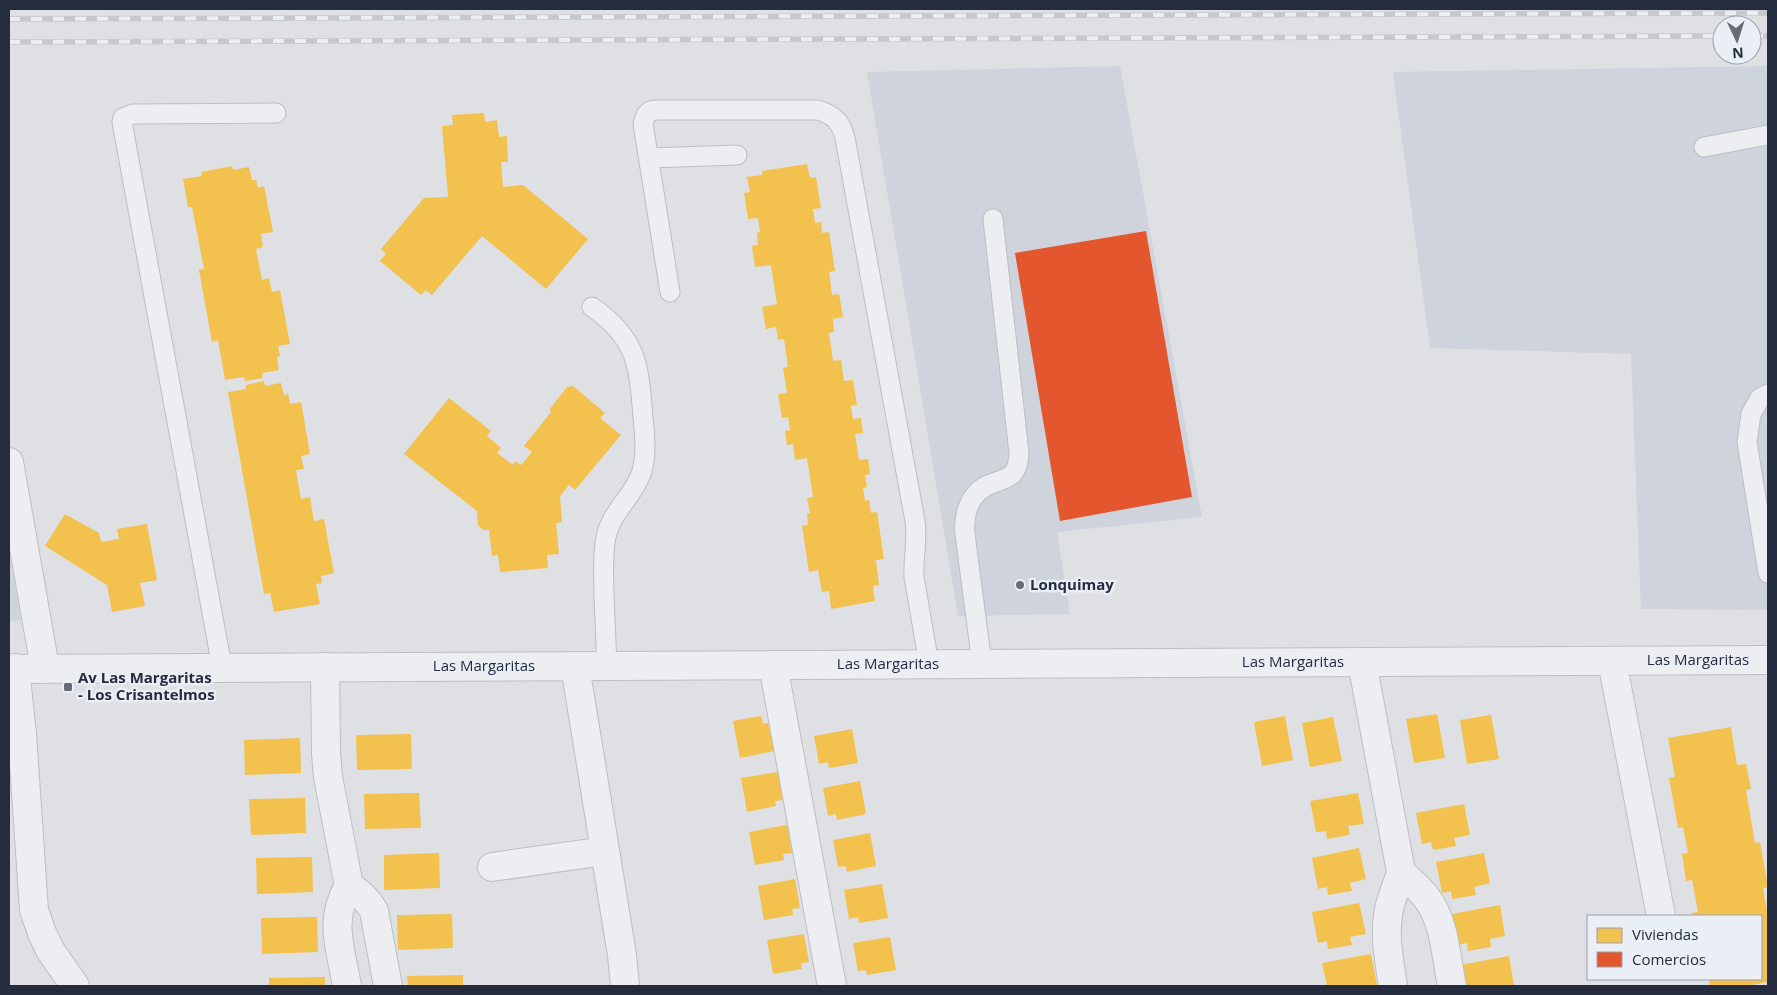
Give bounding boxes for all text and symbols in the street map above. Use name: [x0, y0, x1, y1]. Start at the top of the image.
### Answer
north arrow: [1712, 15, 1762, 65]
text: N: [1732, 44, 1744, 63]
place label: Lonquimay: [1030, 574, 1114, 594]
marker: Lonquimay: [1014, 579, 1026, 591]
street label: Las Margaritas: [1647, 649, 1749, 669]
street label: Las Margaritas: [1242, 651, 1344, 671]
street label: Las Margaritas: [837, 653, 939, 673]
street label: Las Margaritas: [433, 655, 535, 675]
place label: Av Las Margaritas - Los Crisantelmos: [78, 667, 215, 704]
marker: Av Las Margaritas - Los Crisantelmos: [62, 681, 74, 693]
legend: [1587, 915, 1762, 980]
text: Viviendas: [1632, 924, 1698, 944]
text: Comercios: [1632, 949, 1706, 969]

